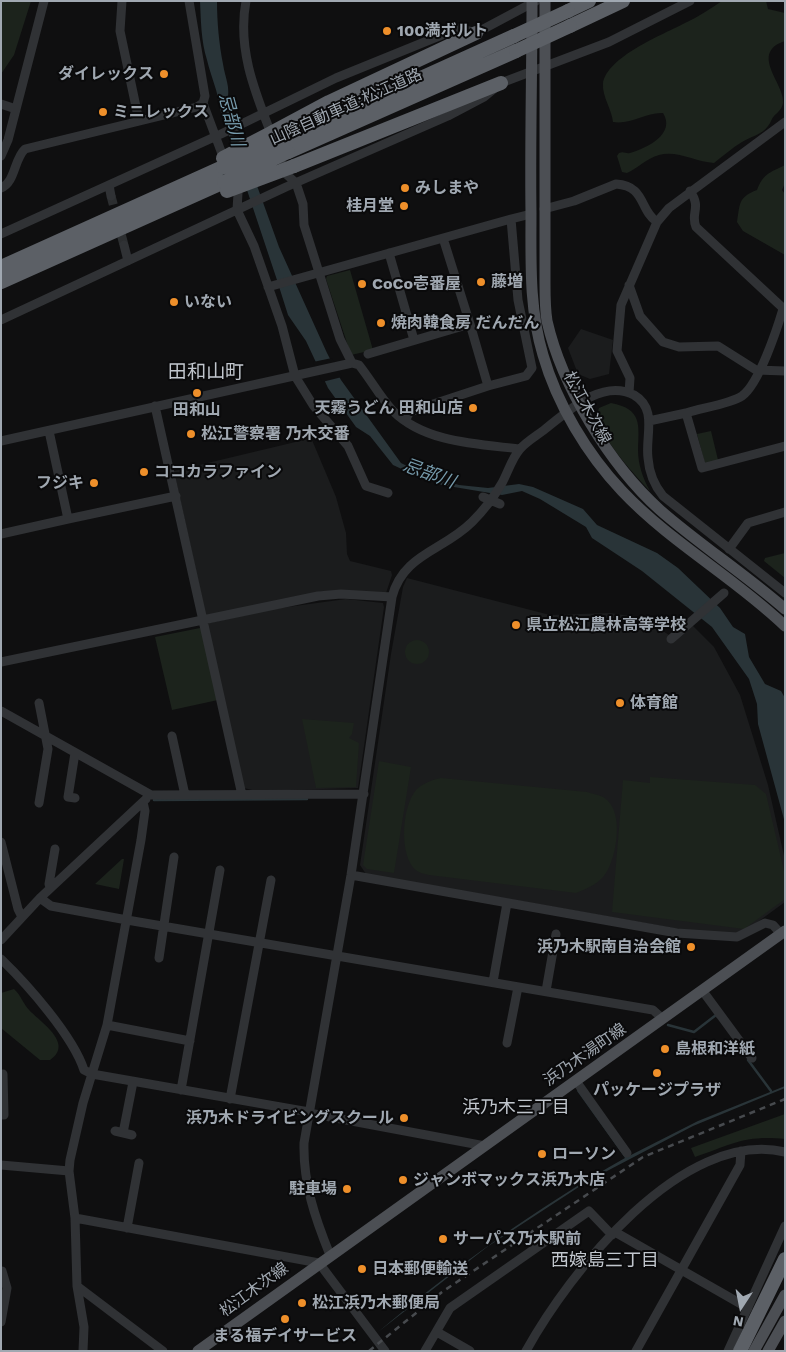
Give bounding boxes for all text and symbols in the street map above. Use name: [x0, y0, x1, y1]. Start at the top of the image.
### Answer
place label: 100満ボルト: [397, 21, 489, 41]
marker: 100満ボルト: [381, 25, 393, 37]
place label: ダイレックス: [58, 64, 154, 84]
street label: 山陰自動車道;松江道路: [267, 65, 425, 149]
marker: ダイレックス: [158, 68, 170, 80]
water label: 忌部川: [214, 91, 248, 149]
place label: ミニレックス: [113, 102, 209, 122]
marker: ミニレックス: [97, 106, 109, 118]
place label: みしまや: [415, 178, 479, 198]
marker: みしまや: [399, 182, 411, 194]
place label: 桂月堂: [346, 196, 394, 216]
marker: 桂月堂: [398, 200, 410, 212]
place label: 藤増: [491, 272, 523, 292]
place label: CoCo壱番屋: [372, 274, 461, 294]
marker: 藤増: [475, 276, 487, 288]
marker: CoCo壱番屋: [356, 278, 368, 290]
place label: いない: [184, 292, 232, 312]
marker: いない: [168, 296, 180, 308]
place label: 焼肉韓食房 だんだん: [391, 313, 540, 333]
marker: 焼肉韓食房 だんだん: [375, 317, 387, 329]
district label: 田和山町: [168, 361, 244, 383]
street label: 松江木次線: [559, 368, 615, 448]
marker: 田和山: [191, 387, 203, 399]
place label: 天霧うどん 田和山店: [314, 398, 463, 418]
place label: 田和山: [173, 400, 221, 420]
marker: 天霧うどん 田和山店: [467, 402, 479, 414]
place label: 松江警察署 乃木交番: [201, 424, 350, 444]
marker: 松江警察署 乃木交番: [185, 428, 197, 440]
water label: 忌部川: [400, 455, 458, 493]
place label: ココカラファイン: [154, 462, 282, 482]
marker: ココカラファイン: [138, 466, 150, 478]
place label: フジキ: [36, 473, 84, 493]
marker: フジキ: [88, 477, 100, 489]
place label: 県立松江農林高等学校: [526, 615, 686, 635]
marker: 県立松江農林高等学校: [510, 619, 522, 631]
place label: 体育館: [630, 693, 678, 713]
marker: 体育館: [614, 697, 626, 709]
place label: 浜乃木駅南自治会館: [537, 937, 681, 957]
marker: 浜乃木駅南自治会館: [685, 941, 697, 953]
street label: 浜乃木湯町線: [540, 1020, 630, 1090]
place label: 島根和洋紙: [675, 1039, 755, 1059]
marker: 島根和洋紙: [659, 1043, 671, 1055]
marker: パッケージプラザ: [651, 1067, 663, 1079]
place label: パッケージプラザ: [593, 1080, 721, 1100]
district label: 浜乃木三丁目: [462, 1097, 570, 1119]
place label: 浜乃木ドライビングスクール: [186, 1108, 394, 1128]
marker: 浜乃木ドライビングスクール: [398, 1112, 410, 1124]
place label: ローソン: [552, 1144, 616, 1164]
marker: ローソン: [536, 1148, 548, 1160]
place label: ジャンボマックス浜乃木店: [413, 1170, 605, 1190]
marker: ジャンボマックス浜乃木店: [397, 1174, 409, 1186]
place label: 駐車場: [289, 1179, 337, 1199]
marker: 駐車場: [341, 1183, 353, 1195]
place label: サーパス乃木駅前: [453, 1229, 581, 1249]
marker: サーパス乃木駅前: [437, 1233, 449, 1245]
district label: 西嫁島三丁目: [551, 1250, 659, 1272]
street label: 松江木次線: [216, 1259, 292, 1321]
place label: 日本郵便輸送: [372, 1259, 468, 1279]
marker: 日本郵便輸送: [356, 1263, 368, 1275]
north arrow: [716, 1282, 766, 1332]
place label: 松江浜乃木郵便局: [312, 1293, 440, 1313]
marker: 松江浜乃木郵便局: [296, 1297, 308, 1309]
marker: まる福デイサービス: [279, 1313, 291, 1325]
text: N: [732, 1313, 745, 1331]
place label: まる福デイサービス: [213, 1326, 357, 1346]

